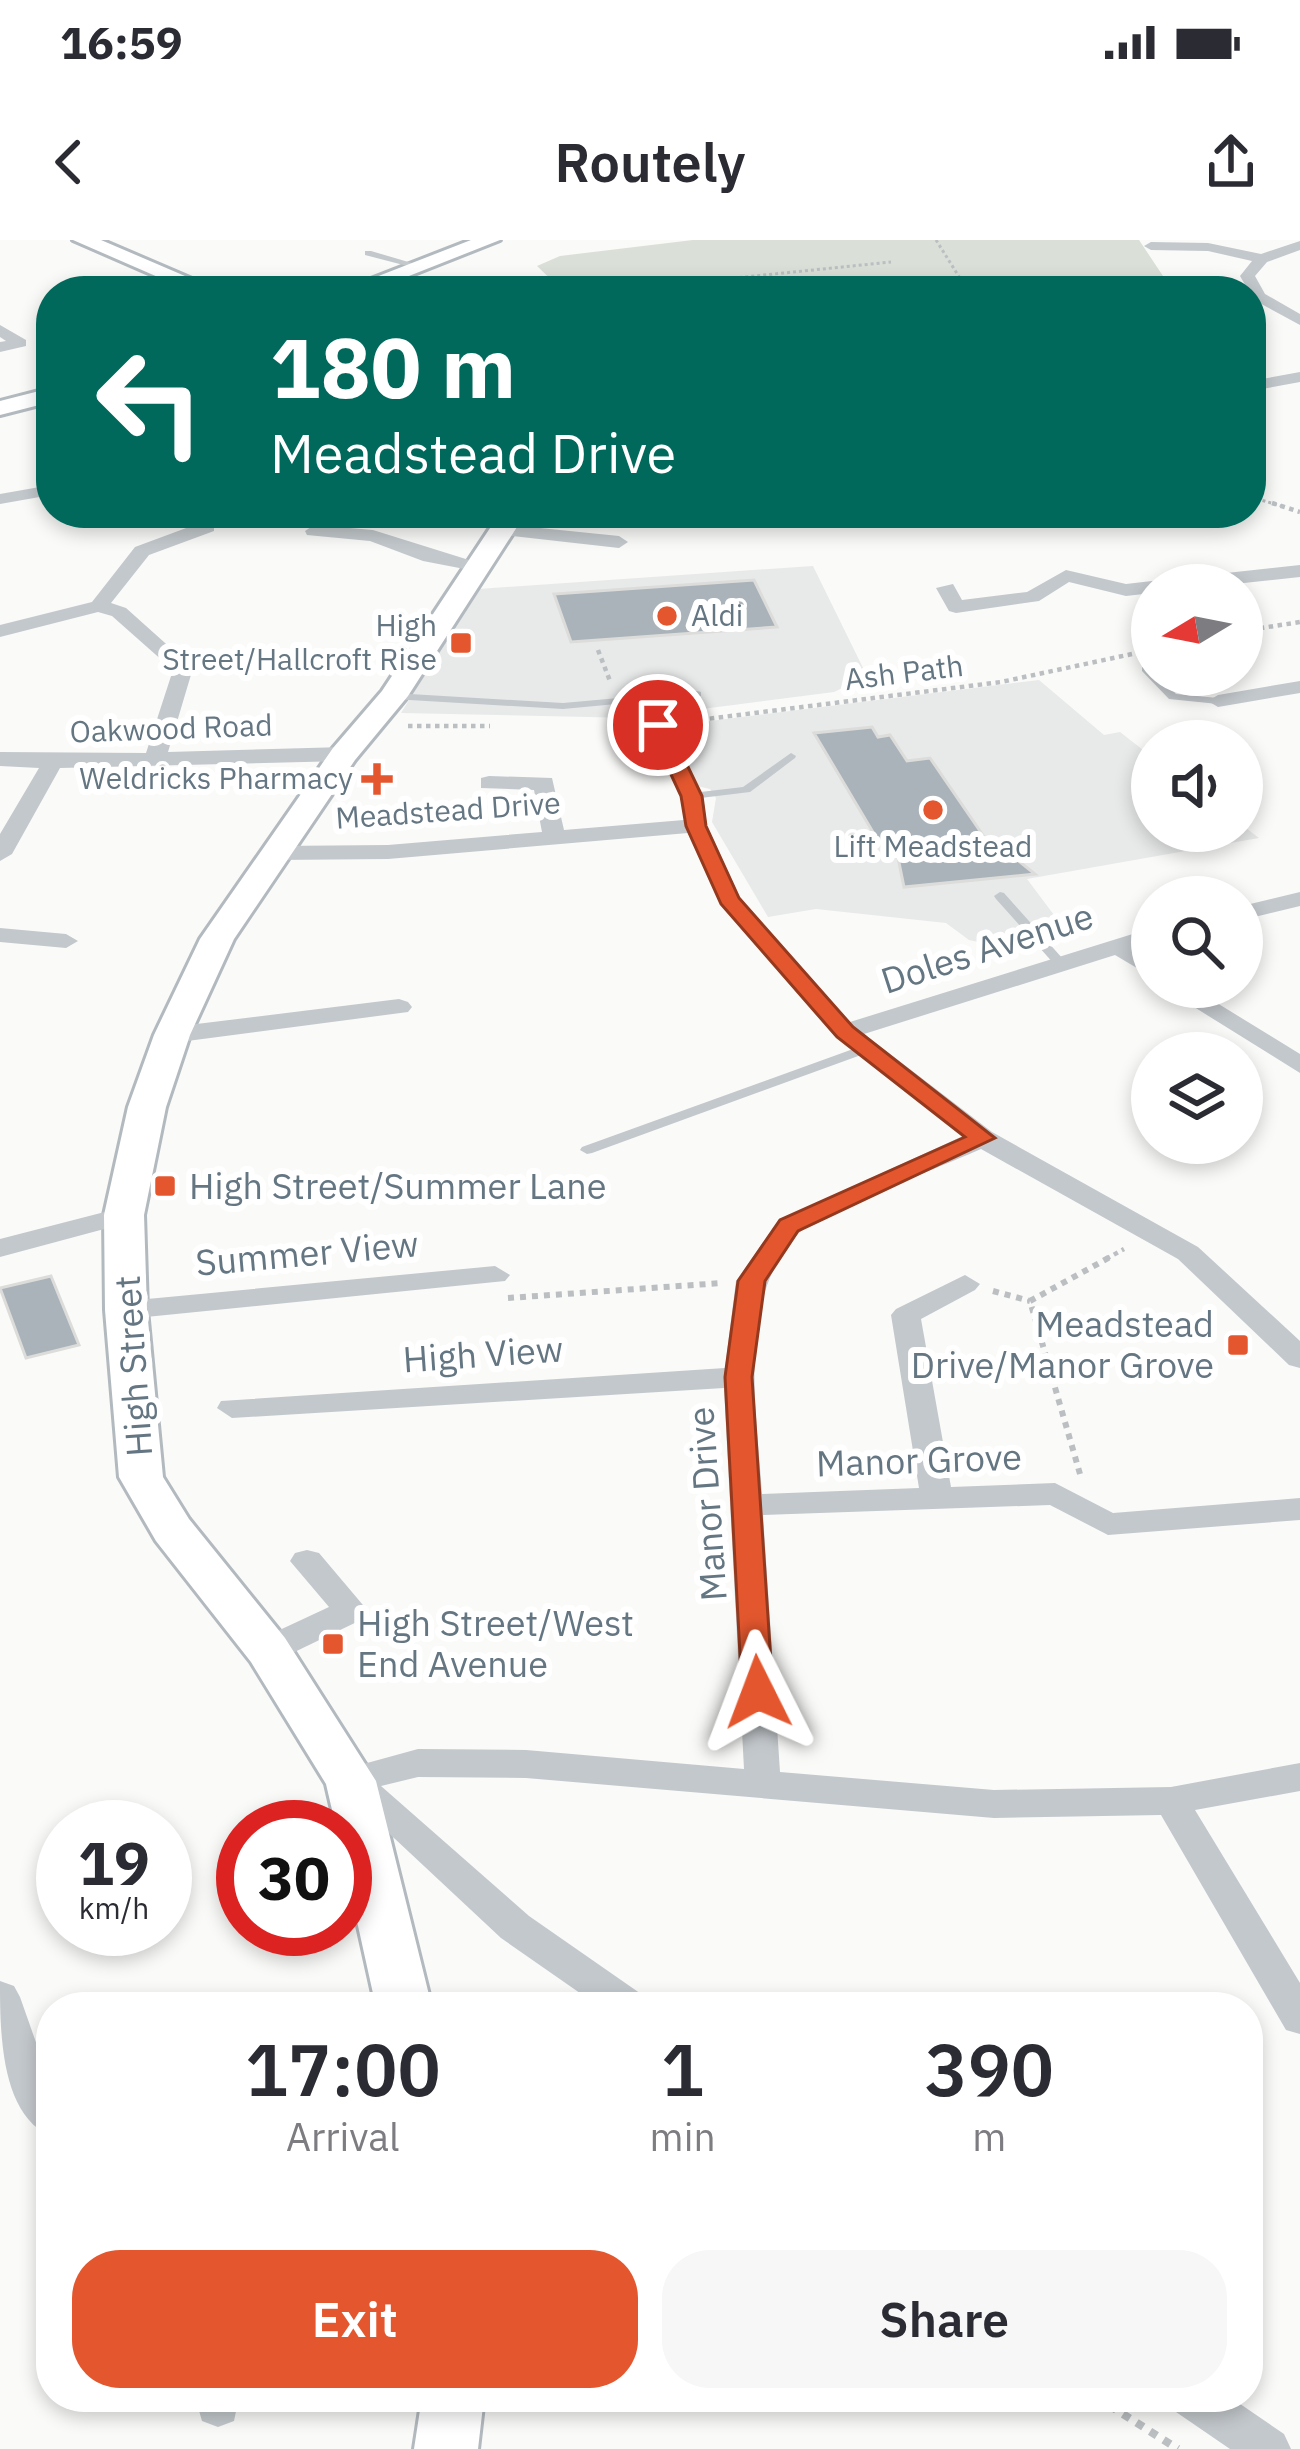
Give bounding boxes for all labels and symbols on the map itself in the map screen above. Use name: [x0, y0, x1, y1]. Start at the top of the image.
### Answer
north arrow: [1131, 564, 1263, 696]
place label: Aldi: [691, 595, 743, 634]
marker: Aldi: [654, 603, 680, 629]
place label: High Street/Hallcroft Rise: [162, 605, 437, 678]
marker: High Street/Hallcroft Rise: [448, 630, 474, 656]
street label: Ash Path: [842, 645, 965, 698]
pin: [607, 674, 709, 776]
street label: Oakwood Road: [69, 704, 273, 751]
place label: Weldricks Pharmacy: [79, 758, 353, 797]
marker: Weldricks Pharmacy: [364, 766, 390, 792]
street label: Meadstead Drive: [334, 782, 562, 837]
marker: Lift Meadstead: [920, 797, 946, 823]
place label: Lift Meadstead: [834, 826, 1032, 865]
street label: Doles Avenue: [875, 891, 1099, 1004]
place label: High Street/Summer Lane: [189, 1162, 607, 1209]
marker: High Street/Summer Lane: [152, 1173, 178, 1199]
street label: Summer View: [193, 1219, 421, 1286]
street label: High Street: [103, 1274, 162, 1458]
place label: Meadstead Drive/Manor Grove: [911, 1300, 1214, 1388]
street label: High View: [401, 1324, 565, 1383]
marker: Meadstead Drive/Manor Grove: [1225, 1332, 1251, 1358]
street label: Manor Drive: [676, 1405, 737, 1603]
street label: Manor Grove: [815, 1432, 1023, 1487]
place label: High Street/West End Avenue: [357, 1599, 634, 1687]
position arrow: [695, 1629, 821, 1755]
marker: High Street/West End Avenue: [320, 1631, 346, 1657]
speed limit sign: 30: [216, 1800, 372, 1956]

